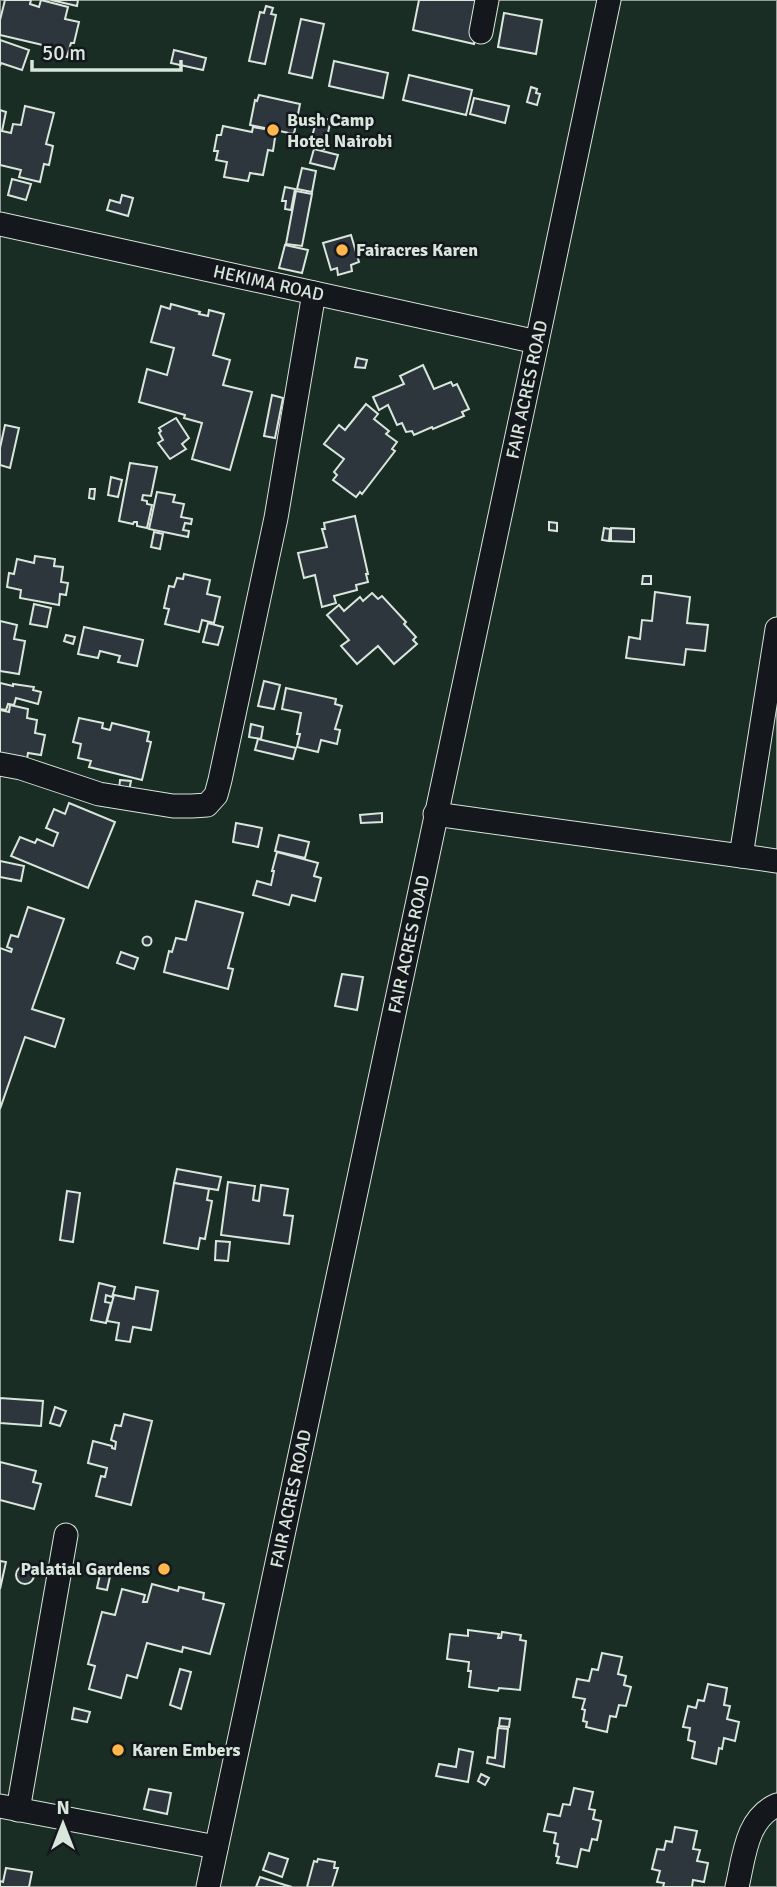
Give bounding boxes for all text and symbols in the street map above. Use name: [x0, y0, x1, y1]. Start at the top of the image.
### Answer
scale bar: [32, 28, 180, 72]
text: 50 m: [42, 40, 86, 66]
place label: Bush Camp Hotel Nairobi: [287, 109, 392, 152]
marker: Bush Camp Hotel Nairobi: [265, 122, 281, 138]
place label: Fairacres Karen: [356, 239, 478, 261]
marker: Fairacres Karen: [334, 242, 350, 258]
street label: HEKIMA ROAD: [211, 260, 326, 306]
street label: FAIR ACRES ROAD: [501, 318, 552, 461]
street label: FAIR ACRES ROAD: [383, 873, 434, 1015]
street label: FAIR ACRES ROAD: [265, 1428, 316, 1570]
place label: Palatial Gardens: [20, 1558, 150, 1580]
marker: Palatial Gardens: [156, 1561, 172, 1577]
place label: Karen Embers: [132, 1739, 241, 1761]
marker: Karen Embers: [110, 1742, 126, 1758]
north arrow: [28, 1789, 98, 1859]
text: N: [56, 1796, 70, 1820]

